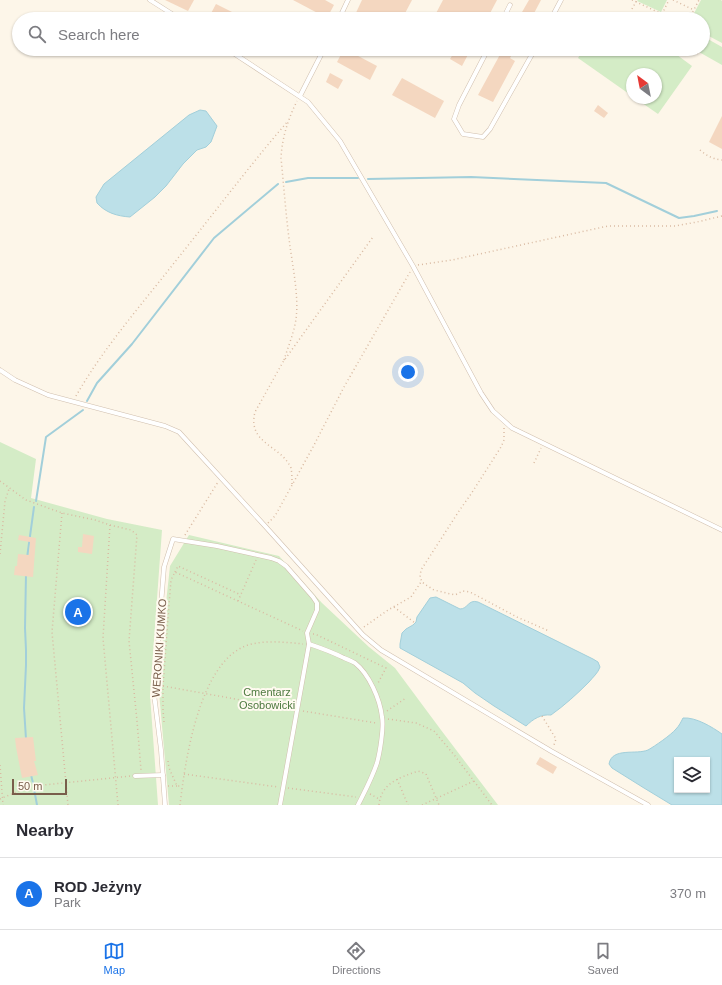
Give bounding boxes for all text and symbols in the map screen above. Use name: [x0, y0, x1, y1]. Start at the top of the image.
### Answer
search box: [12, 12, 710, 56]
icon: search: [26, 23, 48, 45]
text: Search here: [58, 26, 140, 43]
north arrow: [626, 68, 662, 104]
your location: [398, 362, 418, 382]
pin: A: [65, 597, 91, 627]
street label: WERONIKI KUMKO: [150, 598, 168, 698]
park label: Cmentarz Osobowicki: [239, 686, 295, 711]
map controls: [674, 757, 710, 793]
button: layers: [674, 757, 710, 793]
scale bar: [12, 777, 67, 796]
text: 50 m: [18, 780, 42, 792]
text: Nearby: [16, 821, 74, 840]
text: ROD Jeżyny: [54, 878, 142, 895]
text: A: [24, 886, 34, 901]
text: 370 m: [670, 886, 706, 901]
text: Park: [54, 895, 81, 910]
tab: Map: [103, 940, 125, 976]
tab: Directions: [332, 940, 381, 976]
tab: Saved: [587, 940, 619, 976]

